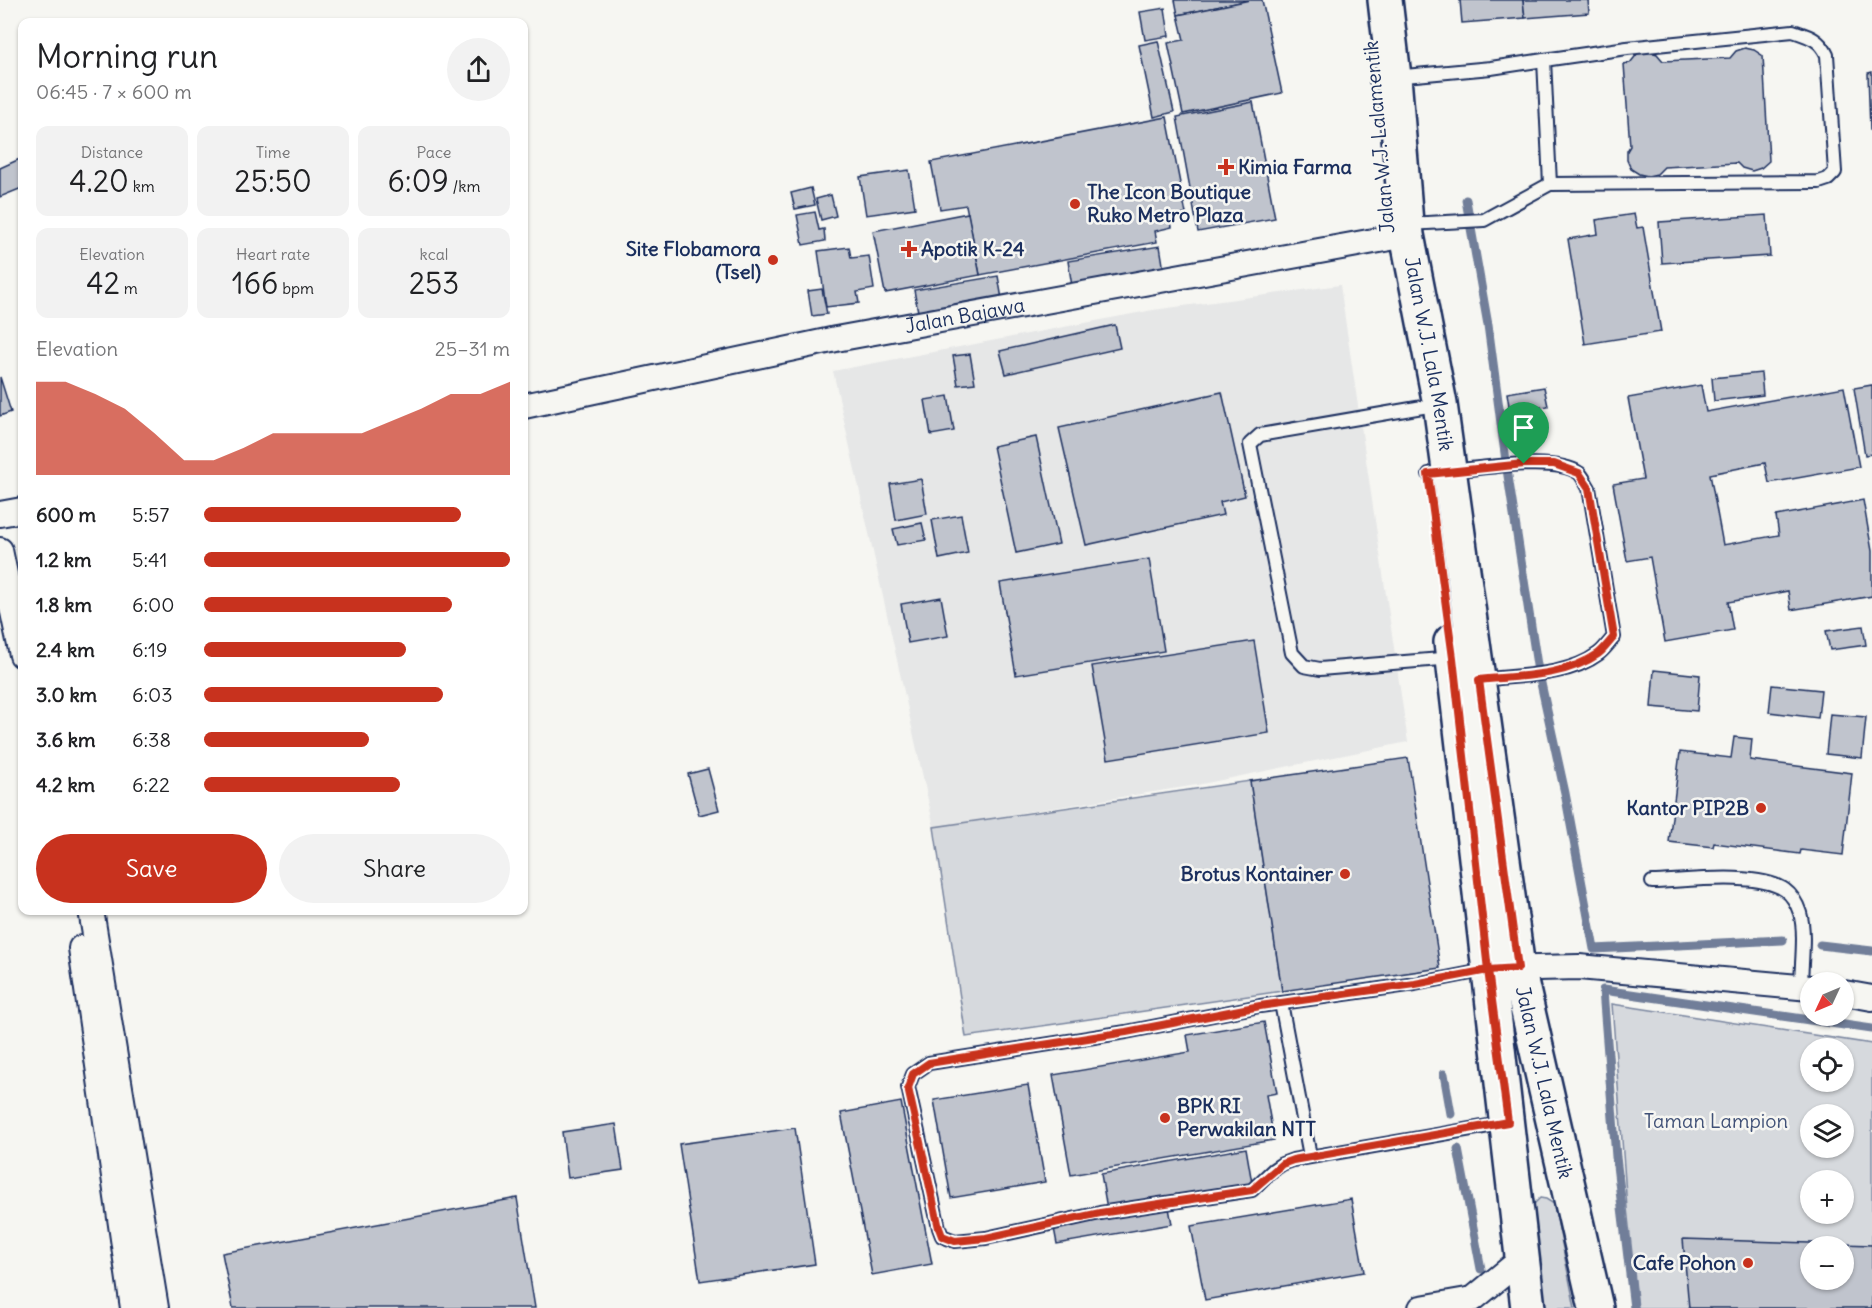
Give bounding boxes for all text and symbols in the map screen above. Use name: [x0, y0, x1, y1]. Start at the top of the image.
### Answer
text: Morning run: [36, 35, 218, 77]
button: share: [447, 38, 510, 101]
street label: Jalan W.J. Lalamentik: [1358, 40, 1399, 235]
text: 06:45 · 7 × 600 m: [36, 79, 192, 104]
text: Distance: [81, 142, 143, 162]
text: Time: [256, 142, 290, 162]
text: Pace: [417, 142, 451, 162]
place label: Kimia Farma: [1238, 154, 1353, 179]
marker: Kimia Farma: [1219, 160, 1233, 174]
text: 4.20: [69, 162, 129, 200]
text: 25:50: [234, 162, 312, 200]
text: 6:09: [388, 162, 449, 200]
text: km: [129, 176, 155, 196]
text: /km: [449, 176, 480, 196]
place label: The Icon Boutique Ruko Metro Plaza: [1087, 179, 1251, 227]
marker: The Icon Boutique Ruko Metro Plaza: [1068, 197, 1082, 211]
place label: Site Flobamora (Tsel): [626, 236, 762, 284]
place label: Apotik K-24: [921, 236, 1025, 261]
marker: Apotik K-24: [902, 242, 916, 256]
text: Elevation: [79, 244, 145, 264]
text: Heart rate: [236, 244, 310, 264]
text: kcal: [420, 244, 448, 264]
marker: Site Flobamora (Tsel): [766, 253, 780, 267]
street label: Jalan W.J. Lala Mentik: [1400, 255, 1459, 452]
text: 42: [86, 264, 120, 302]
text: 166: [232, 264, 278, 302]
text: 253: [409, 264, 459, 302]
text: m: [120, 278, 138, 298]
text: bpm: [278, 278, 314, 298]
street label: Jalan Bajawa: [903, 292, 1027, 338]
text: Elevation: [36, 336, 118, 361]
text: 25–31 m: [435, 336, 510, 361]
pin: [1498, 402, 1549, 464]
icon: arrive: [1507, 411, 1540, 444]
text: 600 m: [36, 502, 96, 527]
text: 5:57: [132, 502, 169, 527]
text: 1.2 km: [36, 547, 92, 572]
text: 5:41: [132, 547, 167, 572]
text: 1.8 km: [36, 592, 92, 617]
text: 6:00: [132, 592, 174, 617]
text: 2.4 km: [36, 637, 95, 662]
text: 6:19: [132, 637, 168, 662]
text: 3.0 km: [36, 682, 97, 707]
text: 6:03: [132, 682, 173, 707]
text: 3.6 km: [36, 727, 96, 752]
text: 6:38: [132, 727, 171, 752]
text: 4.2 km: [36, 772, 95, 797]
text: 6:22: [132, 772, 170, 797]
place label: Kantor PIP2B: [1626, 795, 1749, 820]
marker: Kantor PIP2B: [1754, 801, 1768, 815]
button: Save: [36, 834, 267, 903]
button: Share: [279, 834, 510, 903]
place label: Brotus Kontainer: [1181, 861, 1334, 886]
marker: Brotus Kontainer: [1338, 867, 1352, 881]
north arrow: [1800, 972, 1854, 1026]
map controls: [1800, 972, 1854, 1290]
street label: Jalan W.J. Lala Mentik: [1511, 983, 1579, 1181]
button: locate: [1800, 1038, 1854, 1092]
place label: BPK RI Perwakilan NTT: [1177, 1093, 1317, 1141]
button: layers: [1800, 1104, 1854, 1158]
park label: Taman Lampion: [1644, 1108, 1788, 1133]
marker: BPK RI Perwakilan NTT: [1158, 1111, 1172, 1125]
button: +: [1800, 1170, 1854, 1224]
button: −: [1800, 1236, 1854, 1290]
place label: Cafe Pohon: [1633, 1250, 1736, 1275]
marker: Cafe Pohon: [1741, 1256, 1755, 1270]

